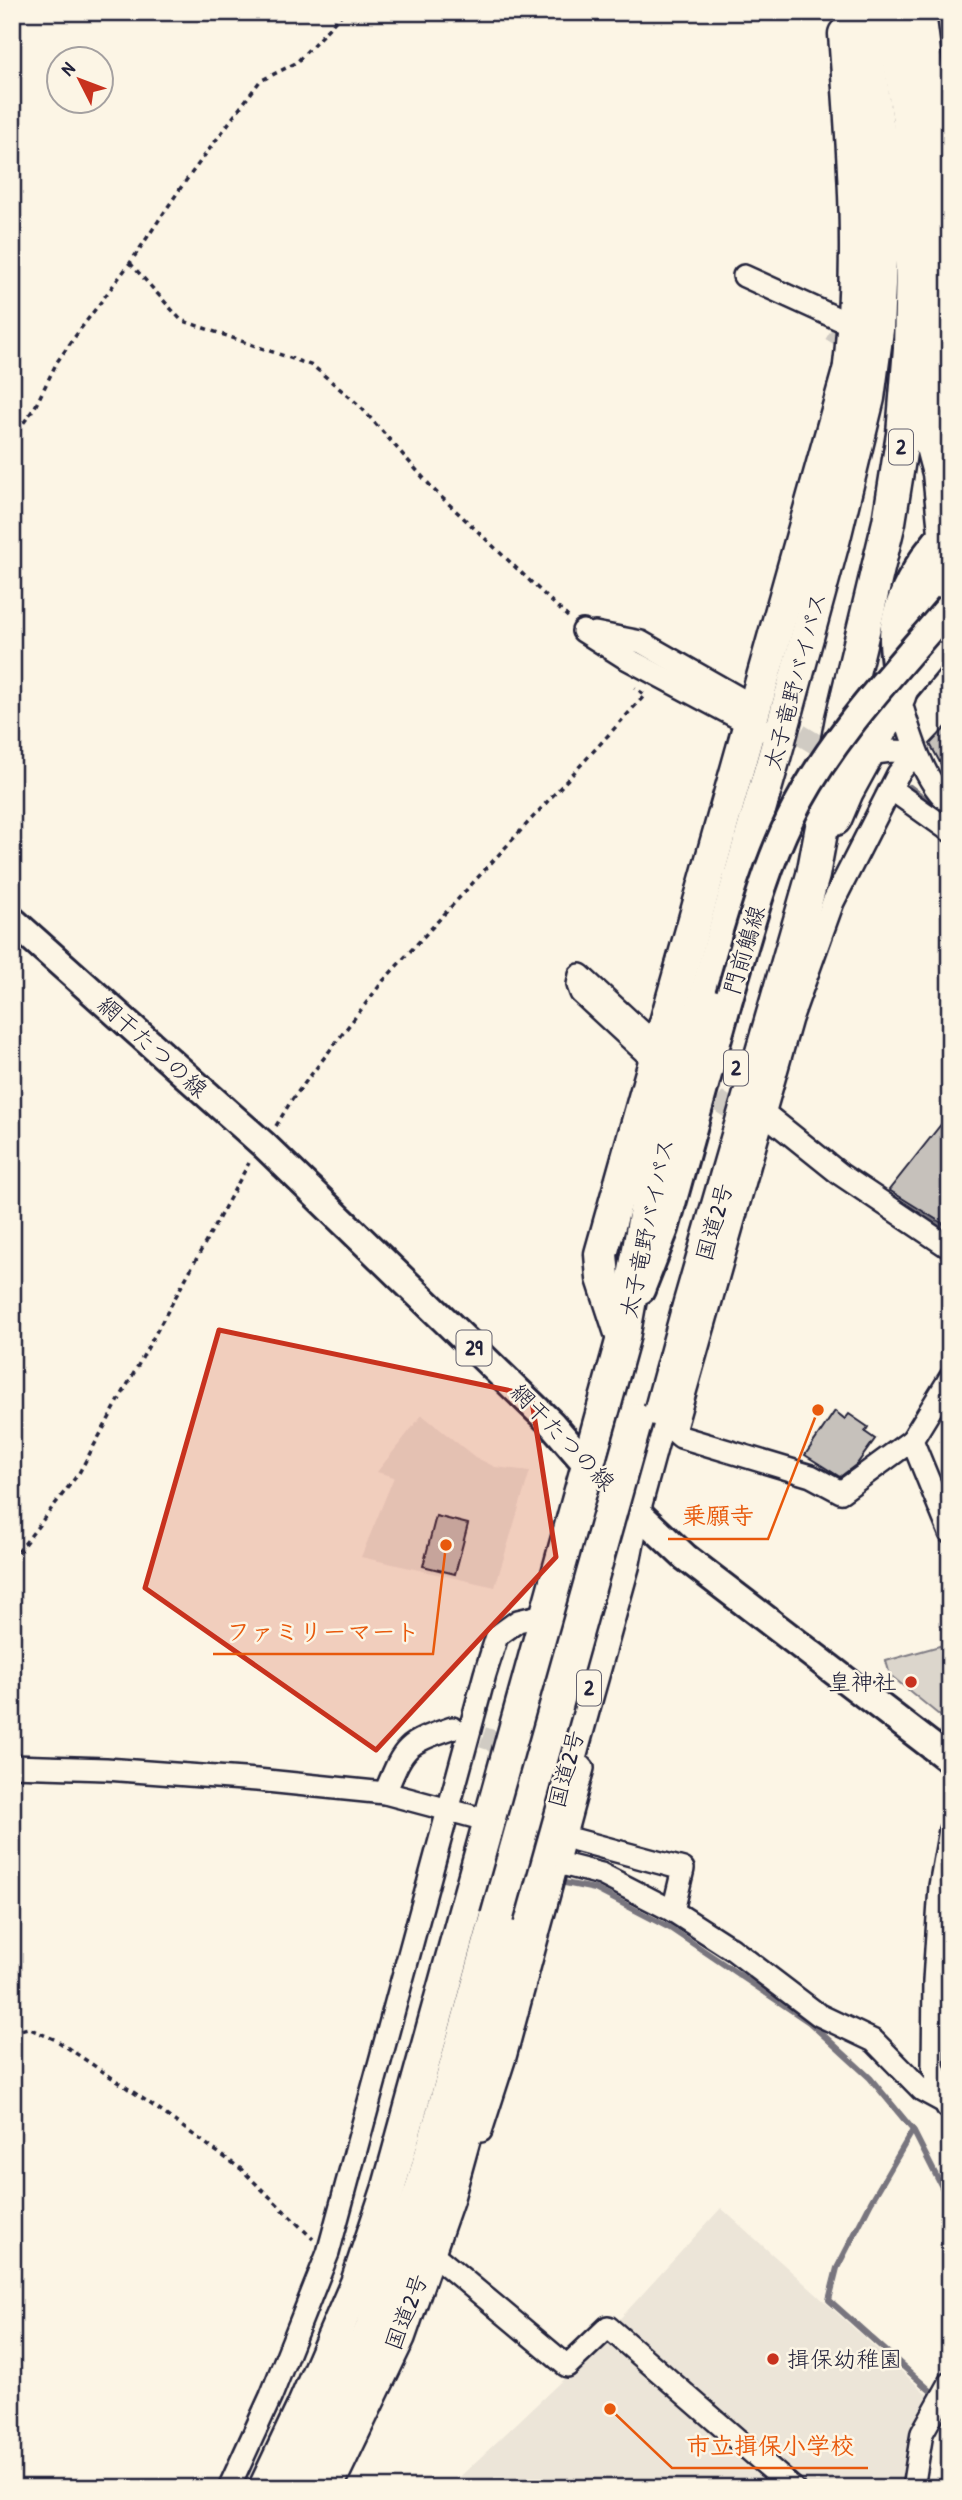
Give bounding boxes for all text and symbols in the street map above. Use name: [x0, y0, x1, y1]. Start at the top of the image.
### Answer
north arrow: [46, 46, 116, 116]
text: N: [54, 56, 80, 81]
road number: 2: [889, 430, 913, 464]
street label: 太子竜野バイパス: [756, 588, 833, 774]
street label: 門前鵤線: [715, 901, 772, 998]
street label: 網干たつの線: [92, 989, 215, 1104]
road number: 2: [724, 1050, 748, 1086]
street label: 太子竜野バイパス: [612, 1135, 681, 1321]
street label: 国道2号: [688, 1179, 739, 1264]
road number: 29: [456, 1330, 491, 1366]
street label: 網干たつの線: [504, 1376, 622, 1497]
callout: 乗願寺: [668, 1494, 768, 1539]
text: 乗願寺: [682, 1499, 754, 1531]
callout: ファミリーマート: [213, 1609, 433, 1654]
text: ファミリーマート: [227, 1615, 419, 1647]
place label: 皇神社: [828, 1666, 897, 1697]
road number: 2: [577, 1670, 601, 1706]
marker: 皇神社: [903, 1674, 919, 1690]
street label: 国道2号: [540, 1726, 591, 1811]
street label: 国道2号: [377, 2269, 434, 2355]
place label: 揖保幼稚園: [787, 2343, 902, 2374]
marker: 揖保幼稚園: [765, 2351, 781, 2367]
callout: 市立揖保小学校: [672, 2423, 868, 2468]
text: 市立揖保小学校: [686, 2429, 854, 2461]

